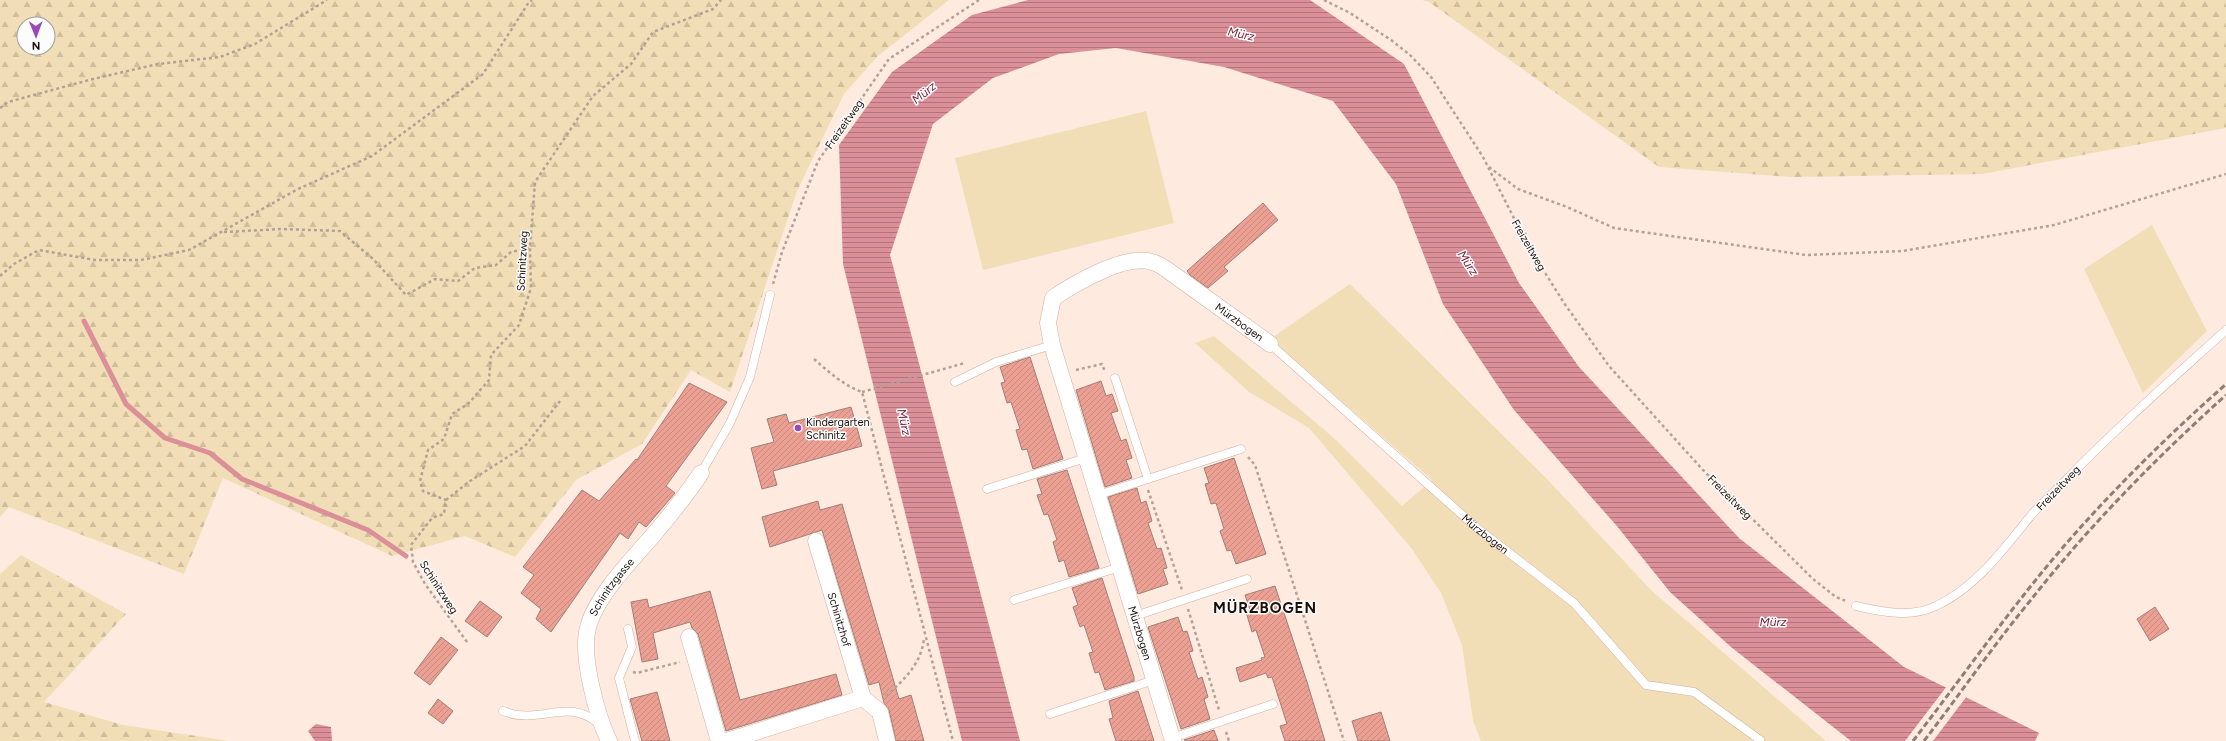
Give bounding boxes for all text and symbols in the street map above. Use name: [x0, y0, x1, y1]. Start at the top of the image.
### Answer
north arrow: [16, 16, 56, 56]
water label: Mürz: [1226, 24, 1256, 44]
text: N: [32, 39, 41, 52]
water label: Mürz: [909, 79, 939, 107]
street label: Freizeitweg: [823, 97, 866, 151]
street label: Freizeitweg: [1509, 217, 1549, 273]
street label: Schinitzweg: [514, 230, 531, 292]
water label: Mürz: [1455, 248, 1481, 278]
street label: Mürzbogen: [1213, 301, 1266, 344]
water label: Mürz: [894, 407, 914, 437]
place label: Kindergarten Schinitz: [806, 416, 870, 442]
marker: Kindergarten Schinitz: [793, 423, 803, 433]
street label: Freizeitweg: [2034, 463, 2083, 513]
street label: Freizeitweg: [1705, 473, 1754, 522]
street label: Mürzbogen: [1459, 512, 1511, 557]
street label: Schinitzgasse: [587, 556, 637, 618]
street label: Schinitzweg: [417, 558, 461, 616]
street label: Schinitzhof: [825, 591, 854, 649]
district label: MÜRZBOGEN: [1213, 598, 1317, 617]
street label: Mürzbogen: [1125, 604, 1154, 662]
water label: Mürz: [1760, 615, 1787, 629]

